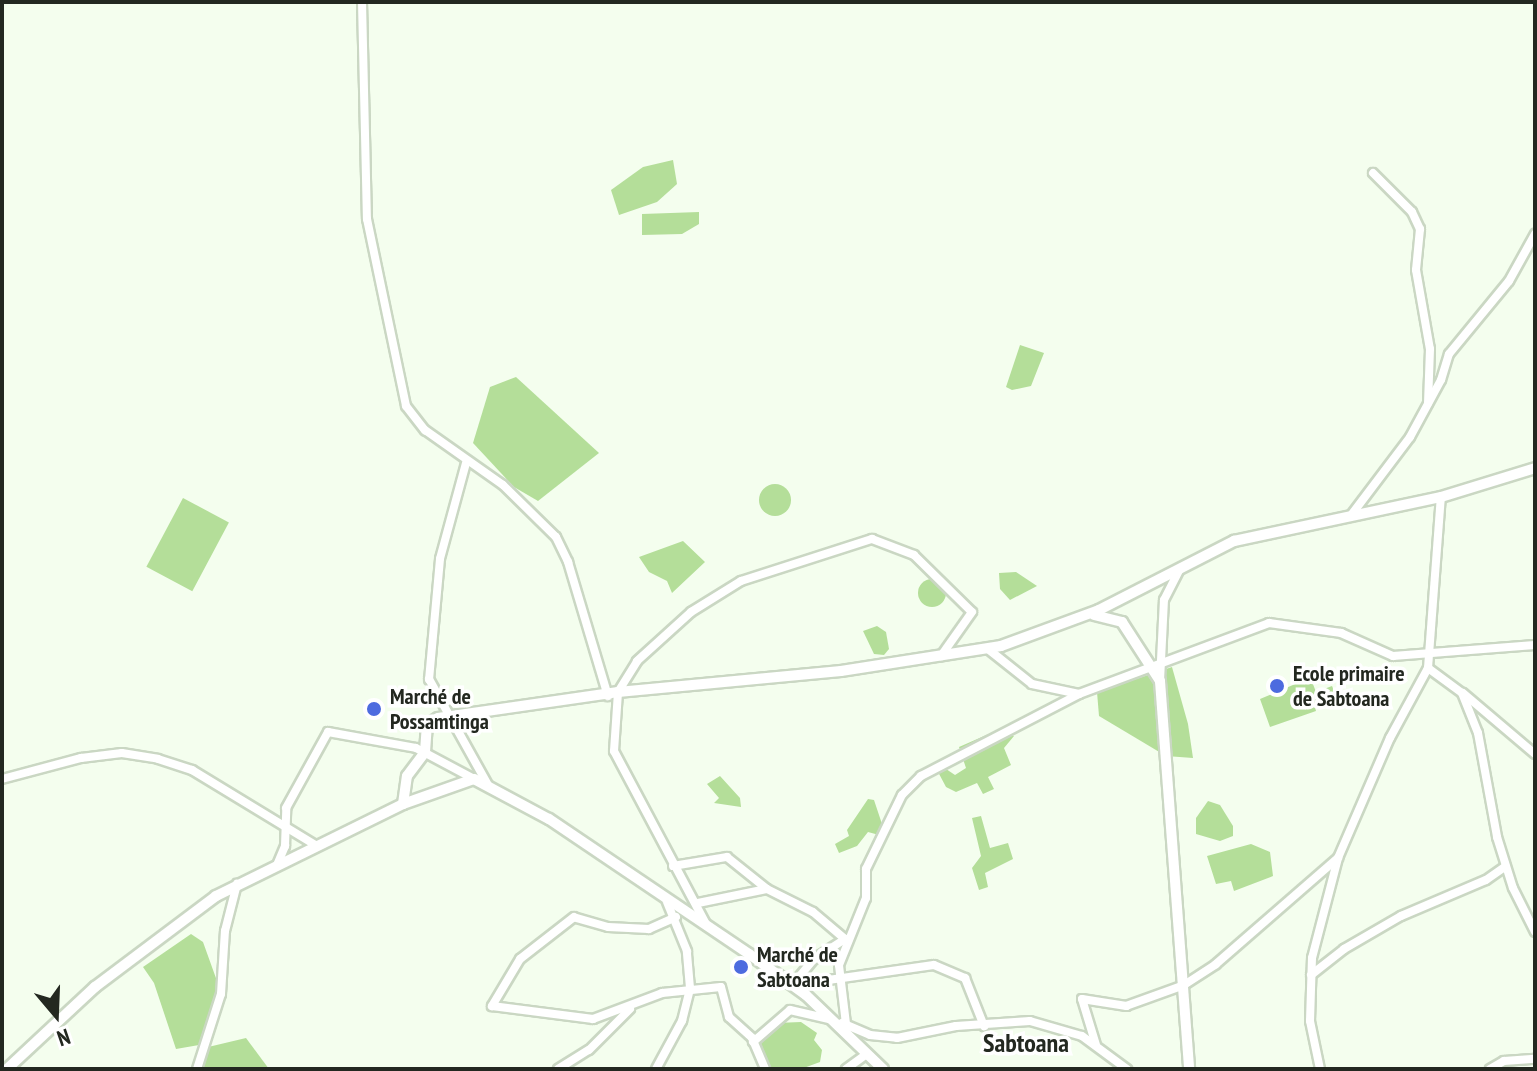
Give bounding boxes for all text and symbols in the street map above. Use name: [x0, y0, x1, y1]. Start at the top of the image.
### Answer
place label: Ecole primaire de Sabtoana: [1293, 660, 1405, 712]
marker: Ecole primaire de Sabtoana: [1268, 677, 1286, 695]
place label: Marché de Possamtinga: [390, 683, 489, 734]
marker: Marché de Possamtinga: [365, 700, 383, 718]
place label: Marché de Sabtoana: [757, 941, 838, 992]
marker: Marché de Sabtoana: [732, 958, 750, 976]
north arrow: [16, 975, 96, 1055]
text: N: [54, 1023, 74, 1053]
district label: Sabtoana: [983, 1027, 1069, 1059]

